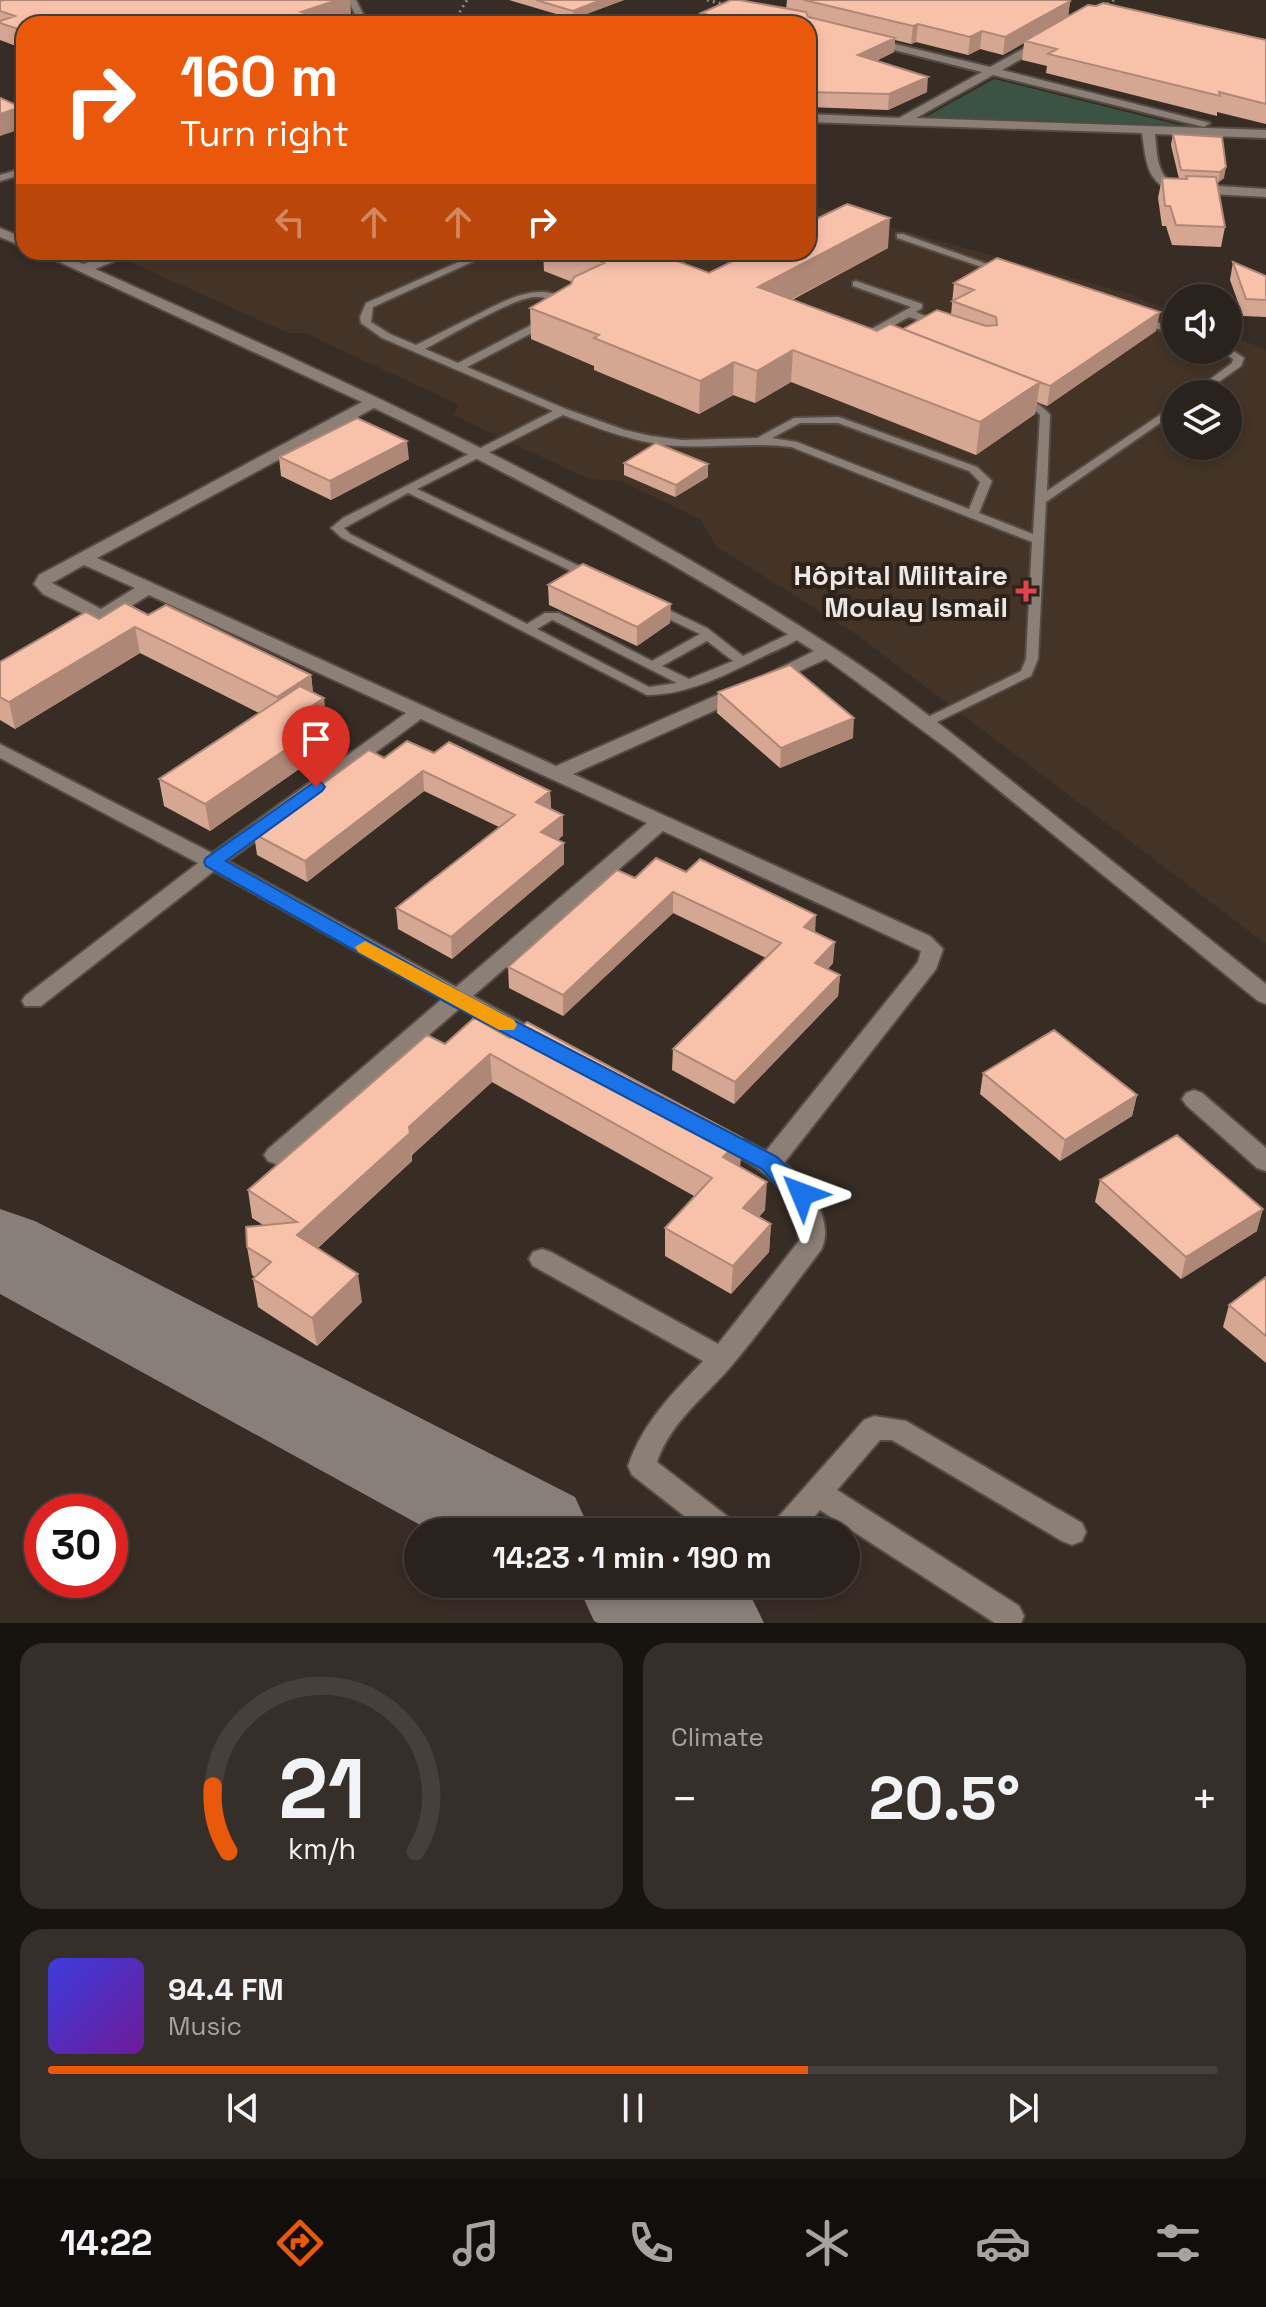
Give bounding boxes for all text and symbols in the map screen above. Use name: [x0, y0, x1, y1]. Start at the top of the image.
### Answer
text: 160 m: [180, 41, 338, 112]
icon: right: [48, 48, 152, 152]
text: Turn right: [180, 111, 349, 157]
icon: left: [268, 200, 312, 244]
icon: ahead: [352, 200, 396, 244]
icon: ahead: [436, 200, 480, 244]
icon: right: [520, 200, 564, 244]
map controls: [1162, 284, 1242, 460]
button: sound: [1162, 284, 1242, 364]
button: layers: [1162, 380, 1242, 460]
place label: Hôpital Militaire Moulay Ismail: [793, 557, 1008, 625]
marker: Hôpital Militaire Moulay Ismail: [1015, 580, 1037, 602]
pin: [282, 705, 350, 787]
icon: arrive: [294, 717, 338, 761]
position arrow: [760, 1152, 844, 1236]
speed limit sign: 30: [24, 1494, 128, 1598]
text: 14:23 · 1 min · 190 m: [492, 1538, 772, 1577]
text: Climate: [671, 1720, 764, 1754]
text: 21: [278, 1736, 365, 1842]
text: 20.5°: [869, 1760, 1020, 1837]
text: −: [671, 1771, 698, 1827]
text: +: [1191, 1771, 1218, 1827]
text: km/h: [287, 1831, 356, 1867]
text: 94.4 FM: [168, 1970, 284, 2009]
text: Music: [168, 2009, 242, 2043]
icon: previous: [221, 2086, 265, 2130]
icon: pause: [611, 2086, 655, 2130]
icon: next: [1001, 2086, 1045, 2130]
icon: directions: [272, 2215, 328, 2271]
icon: music: [448, 2215, 504, 2271]
icon: phone: [623, 2215, 679, 2271]
icon: climate: [799, 2215, 855, 2271]
icon: car: [975, 2215, 1031, 2271]
icon: filters: [1150, 2215, 1206, 2271]
text: 14:22: [60, 2220, 152, 2266]

